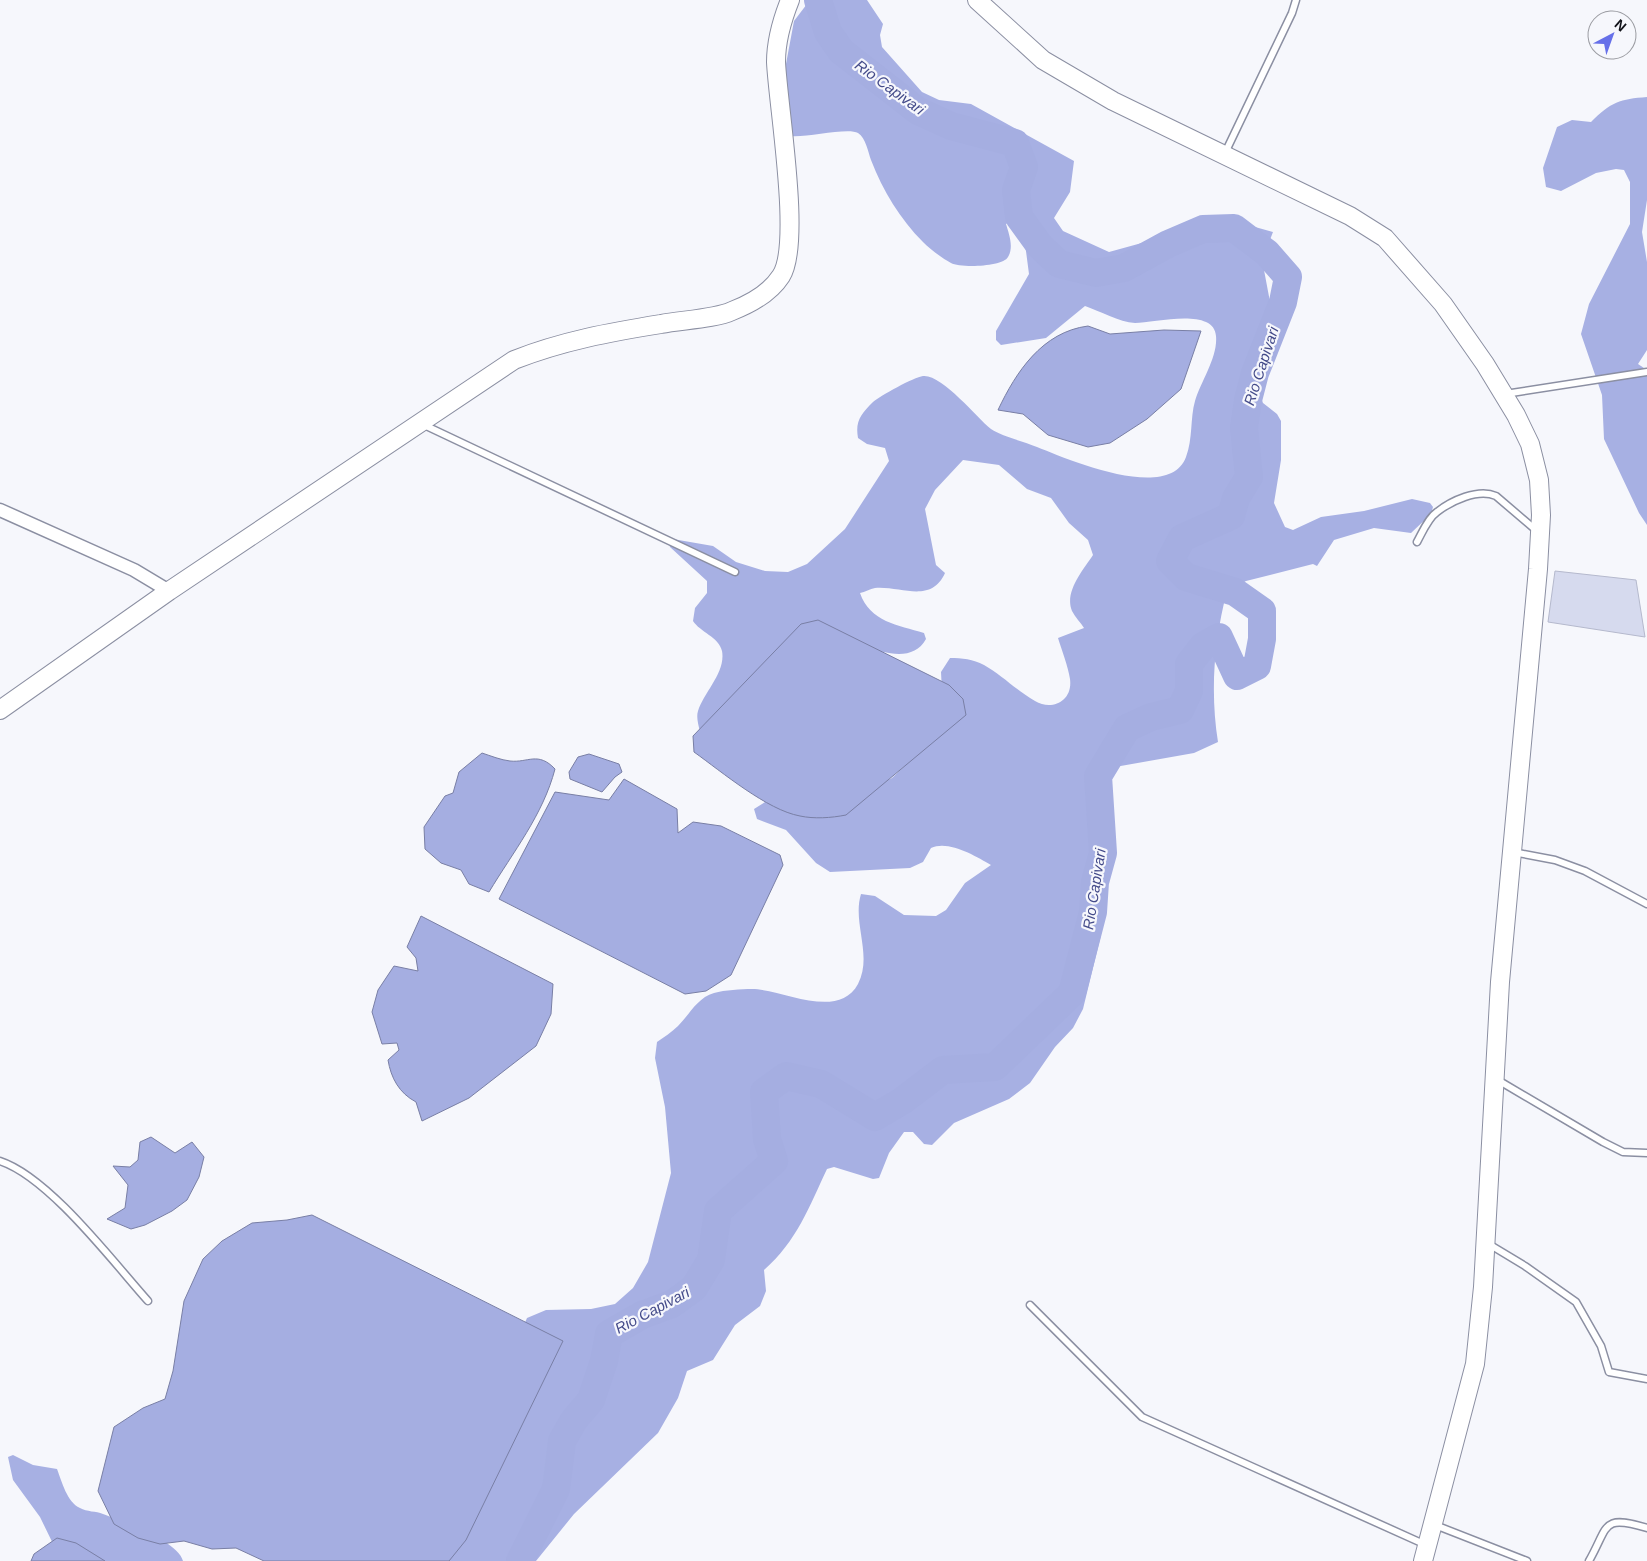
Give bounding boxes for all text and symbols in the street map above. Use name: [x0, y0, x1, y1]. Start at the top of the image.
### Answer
north arrow: [1587, 10, 1637, 60]
text: N: [1611, 16, 1630, 35]
water label: Rio Capivari: [852, 56, 929, 118]
water label: Rio Capivari: [1240, 324, 1282, 407]
water label: Rio Capivari: [1079, 847, 1109, 931]
water label: Rio Capivari: [612, 1283, 693, 1337]

